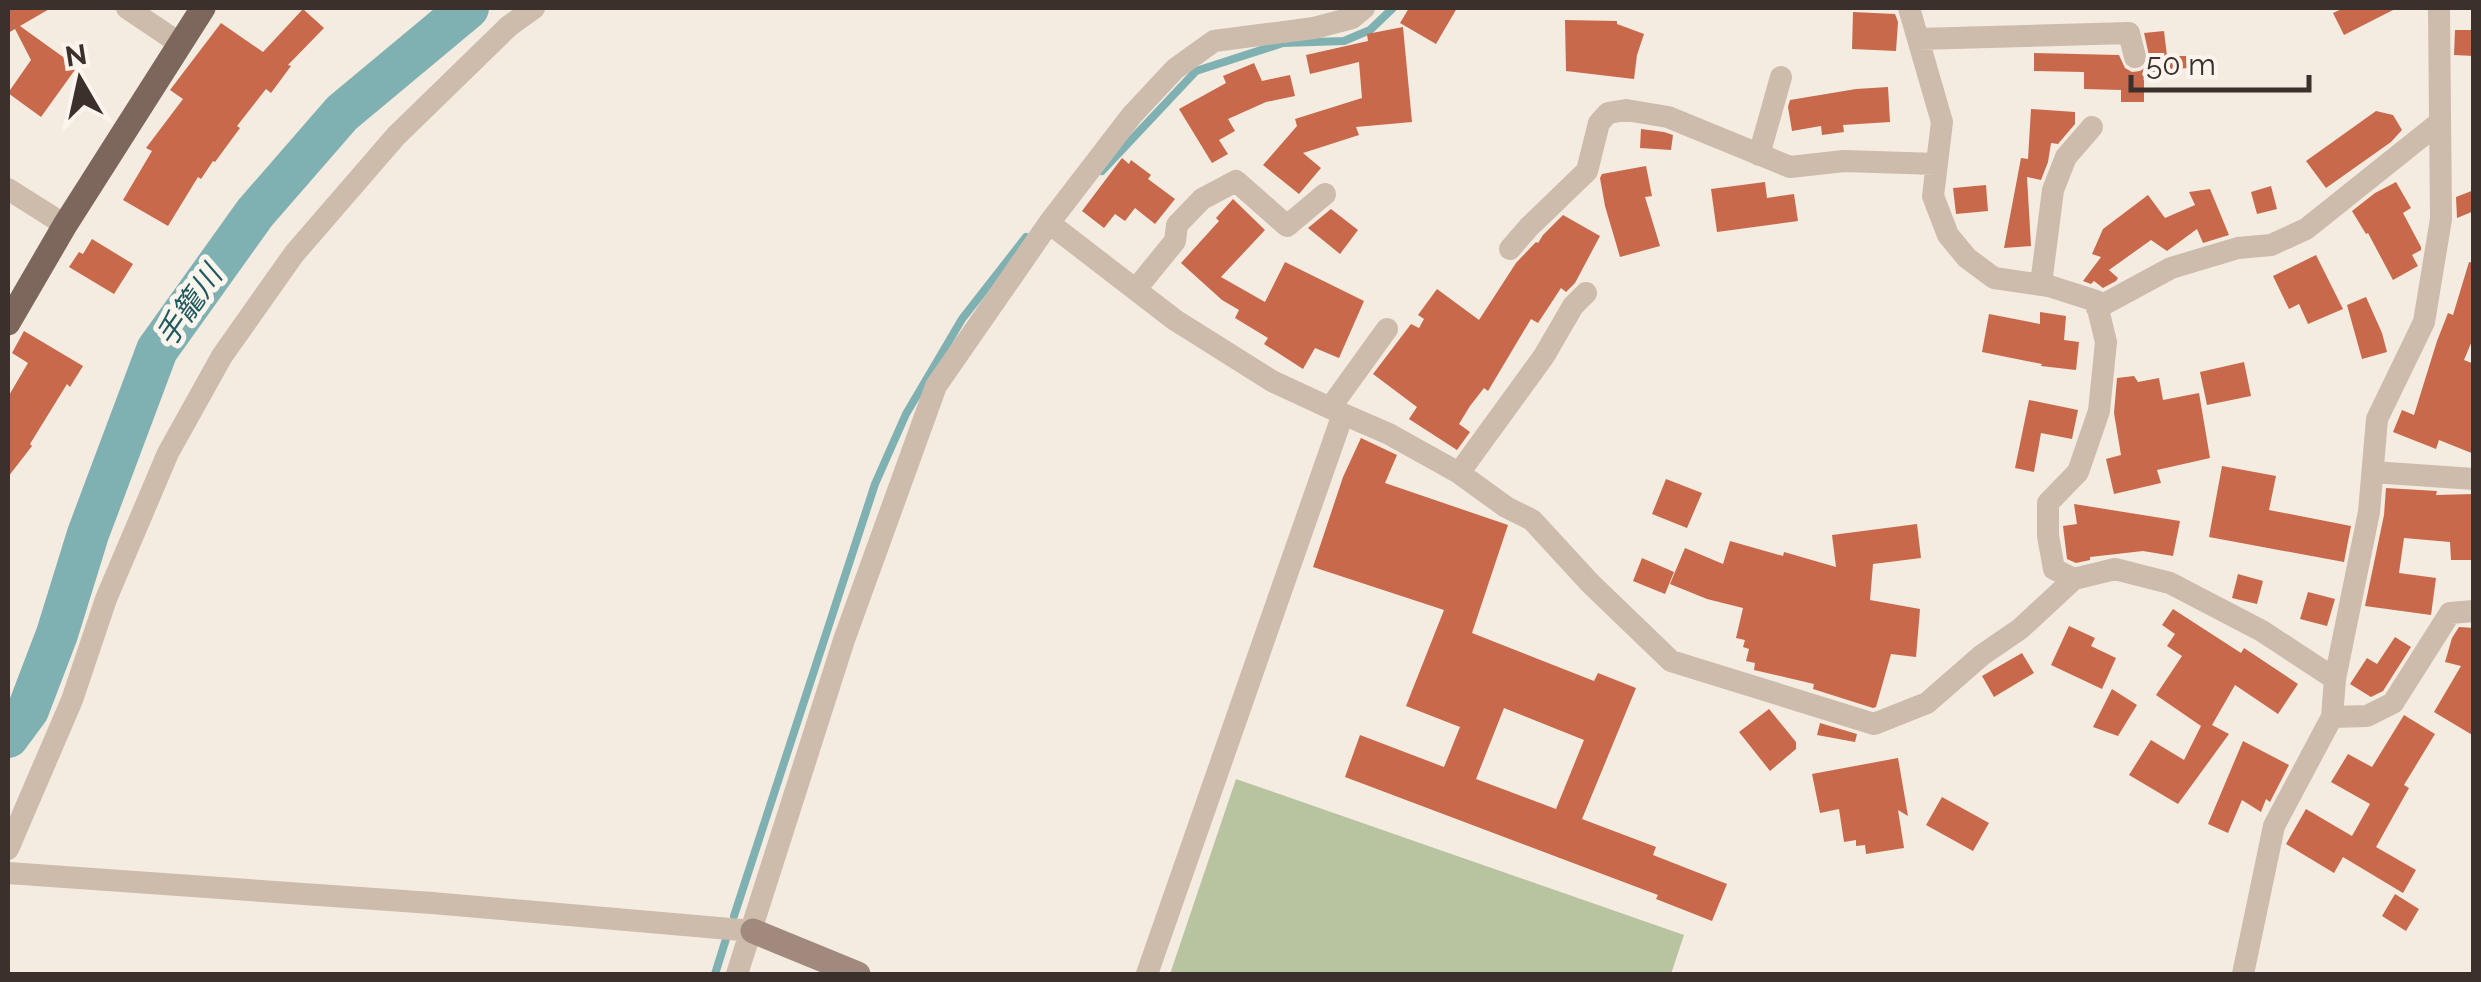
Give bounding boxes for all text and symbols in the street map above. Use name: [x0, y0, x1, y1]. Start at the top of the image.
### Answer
north arrow: [30, 30, 130, 130]
scale bar: [2131, 30, 2308, 92]
text: N: [63, 38, 89, 74]
text: 50 m: [2146, 47, 2216, 82]
water label: 手籠川: [148, 256, 230, 353]

